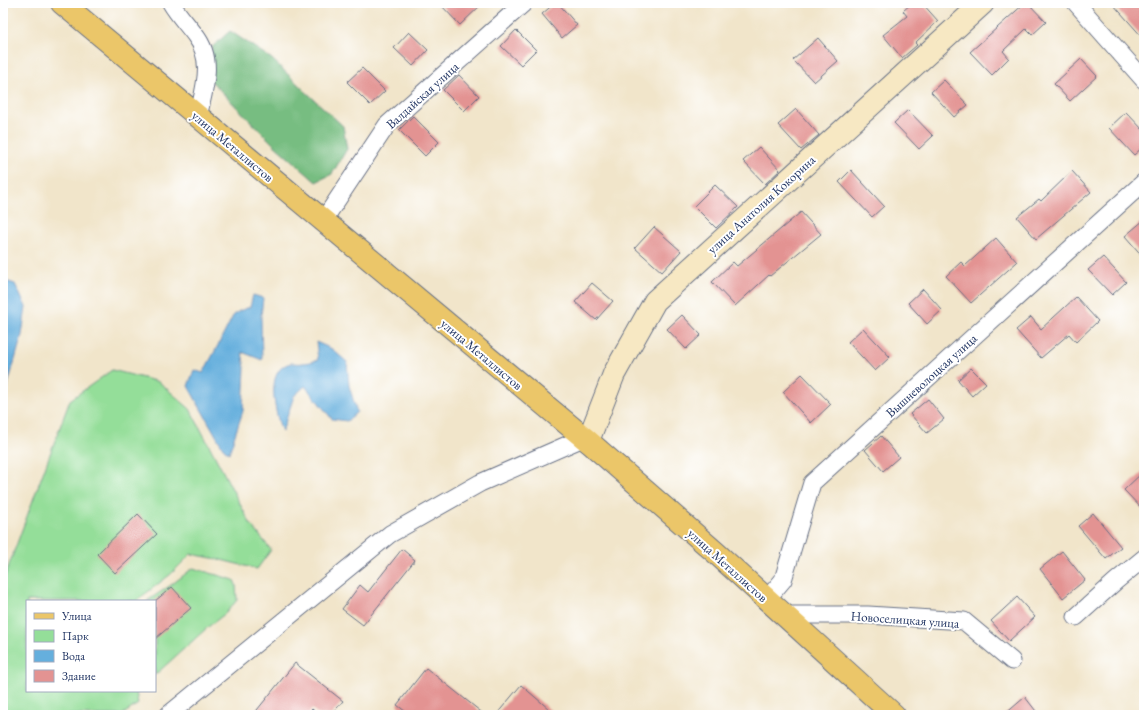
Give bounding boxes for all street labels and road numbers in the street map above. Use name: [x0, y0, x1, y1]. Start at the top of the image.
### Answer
street label: Валдайская улица: [382, 58, 463, 133]
street label: улица Металлистов: [188, 107, 278, 186]
street label: улица Анатолия Кокорина: [704, 151, 819, 257]
street label: улица Металлистов: [437, 315, 527, 394]
street label: Вышневолоцкая улица: [882, 329, 981, 421]
street label: улица Металлистов: [684, 525, 772, 606]
street label: Новоселицкая улица: [850, 607, 961, 632]

